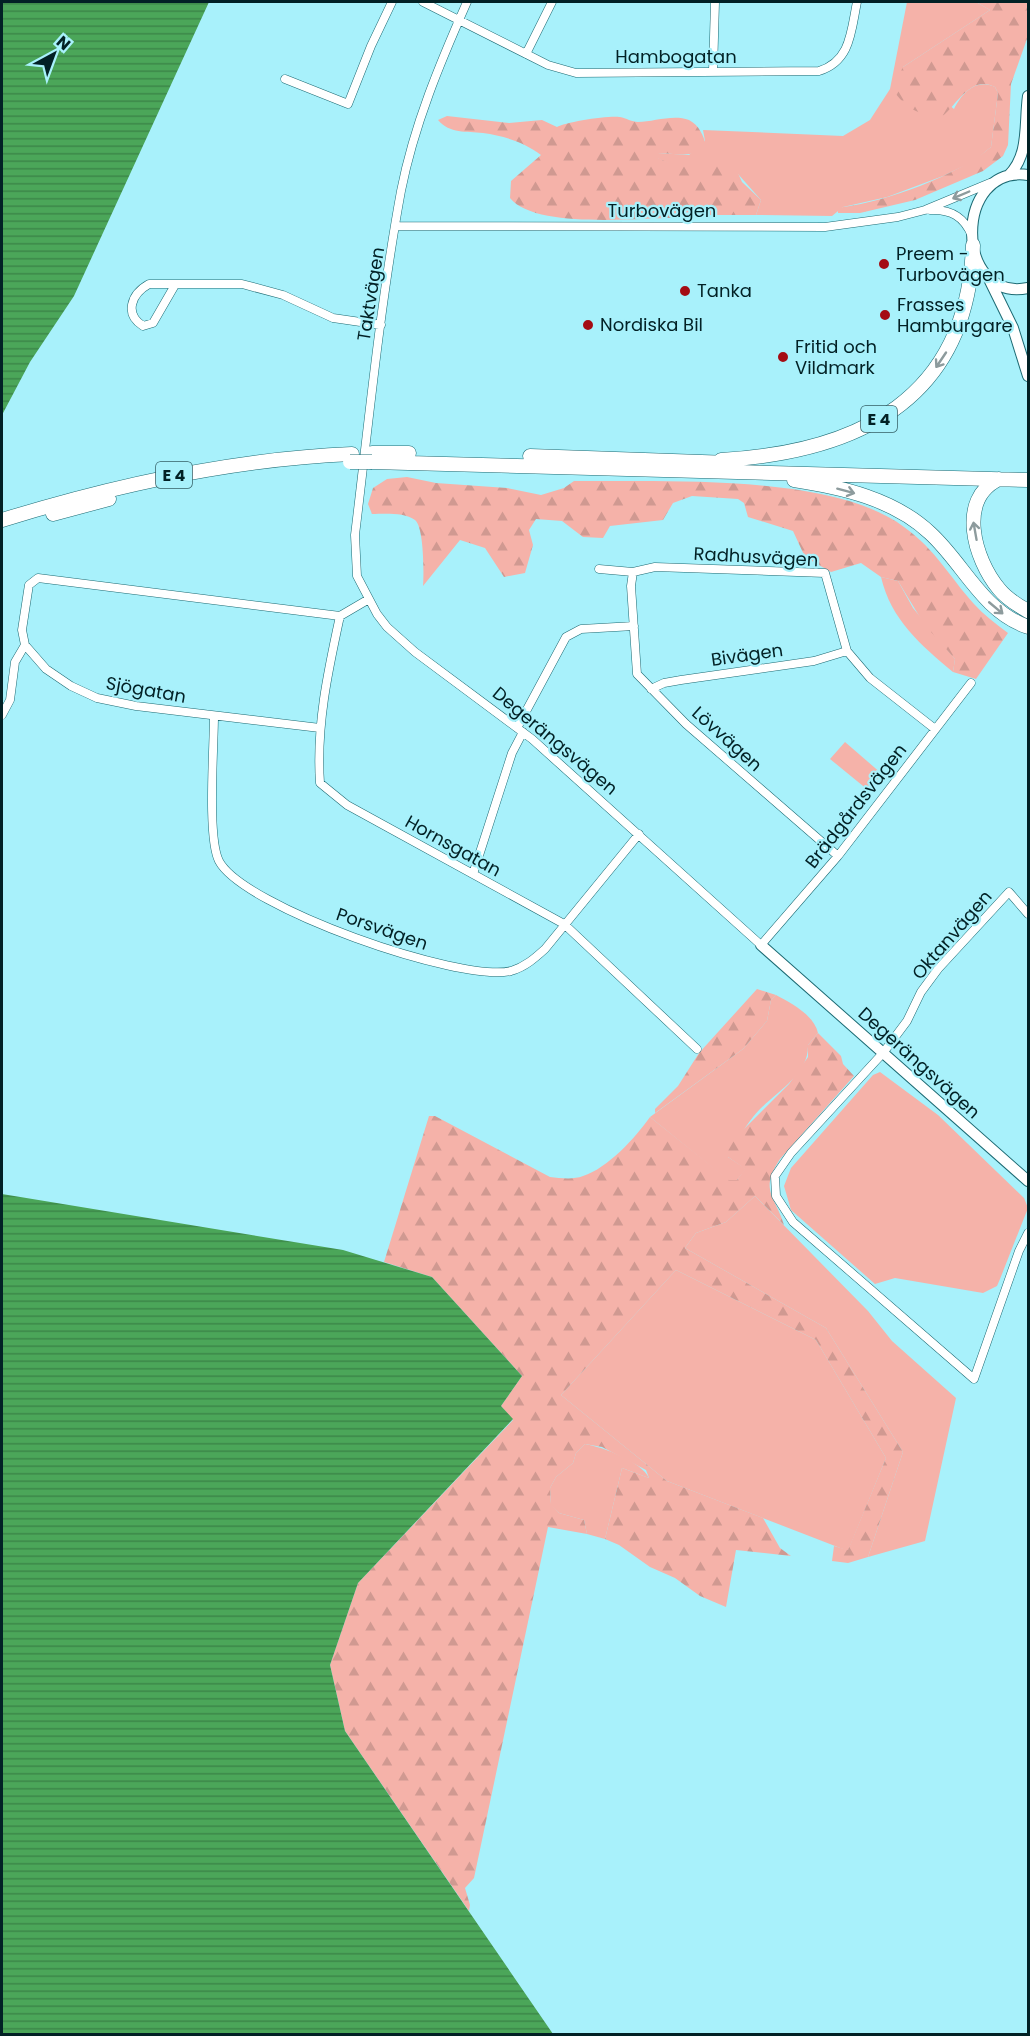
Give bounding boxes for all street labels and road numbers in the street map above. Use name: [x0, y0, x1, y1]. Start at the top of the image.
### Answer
street label: Hambogatan: [615, 44, 737, 69]
street label: Turbovägen: [608, 198, 716, 223]
street label: Taktvägen: [351, 245, 390, 343]
road number: E 4: [861, 406, 897, 432]
road number: E 4: [156, 462, 192, 488]
street label: Radhusvägen: [693, 541, 819, 572]
street label: Bivägen: [709, 637, 785, 672]
street label: Sjögatan: [104, 670, 188, 709]
street label: Degerängsvägen: [487, 681, 623, 800]
street label: Lövvägen: [687, 700, 768, 777]
street label: Brädgårdsvägen: [799, 738, 912, 873]
street label: Hornsgatan: [401, 809, 506, 882]
street label: Oktanvägen: [906, 885, 997, 985]
street label: Porsvägen: [333, 901, 431, 956]
street label: Degerängsvägen: [853, 1001, 986, 1124]

